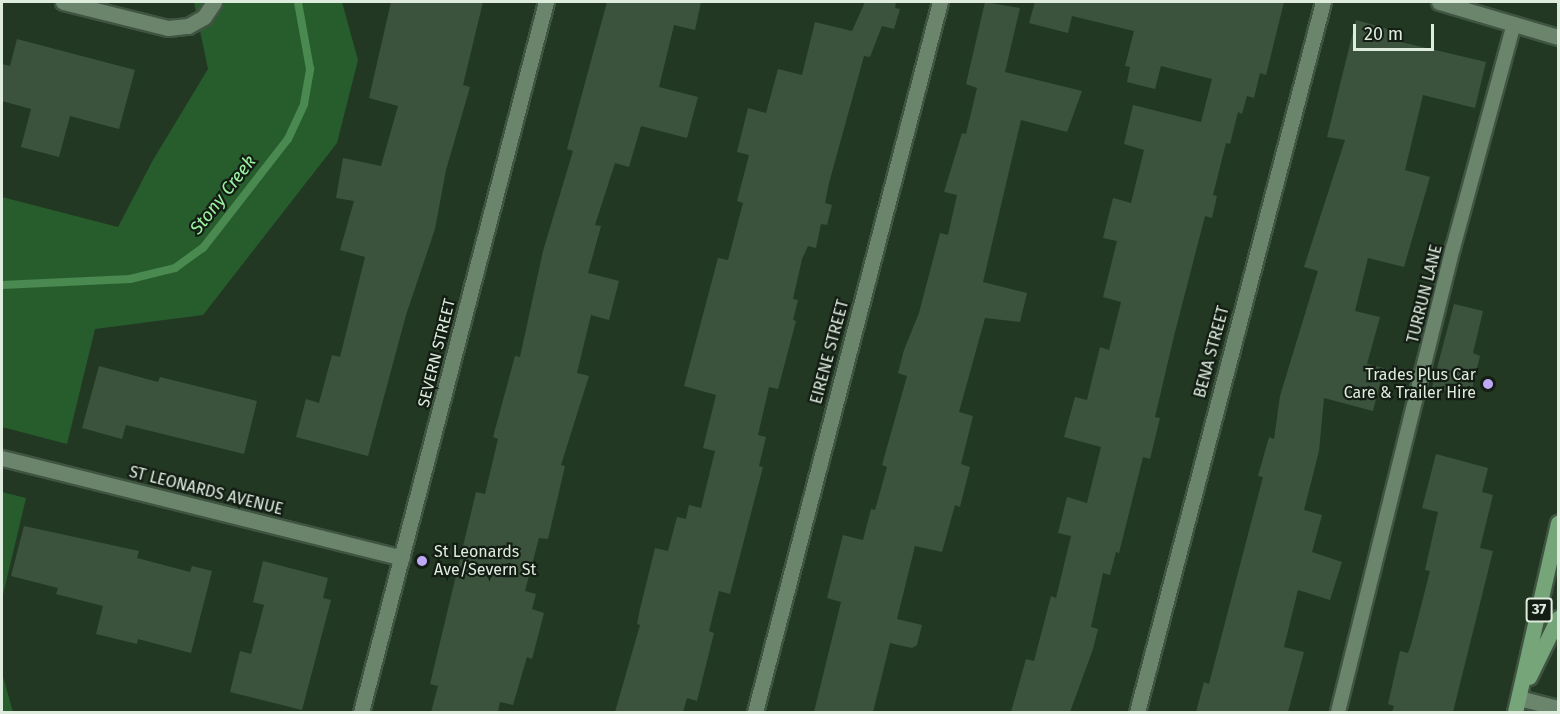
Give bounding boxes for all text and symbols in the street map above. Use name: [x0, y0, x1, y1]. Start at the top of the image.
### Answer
scale bar: [1356, 12, 1437, 50]
text: 20 m: [1364, 23, 1403, 45]
water label: Stony Creek: [185, 151, 261, 239]
street label: TURRUN LANE: [1404, 243, 1446, 345]
street label: SEVERN STREET: [414, 297, 460, 409]
street label: EIRENE STREET: [807, 298, 853, 406]
street label: BENA STREET: [1191, 304, 1233, 400]
place label: Trades Plus Car Care & Trailer Hire: [1344, 365, 1476, 403]
marker: Trades Plus Car Care & Trailer Hire: [1481, 377, 1495, 391]
street label: ST LEONARDS AVENUE: [127, 463, 285, 519]
place label: St Leonards Ave/Severn St: [434, 542, 536, 580]
marker: St Leonards Ave/Severn St: [415, 554, 429, 568]
road number: 37: [1526, 598, 1552, 622]

